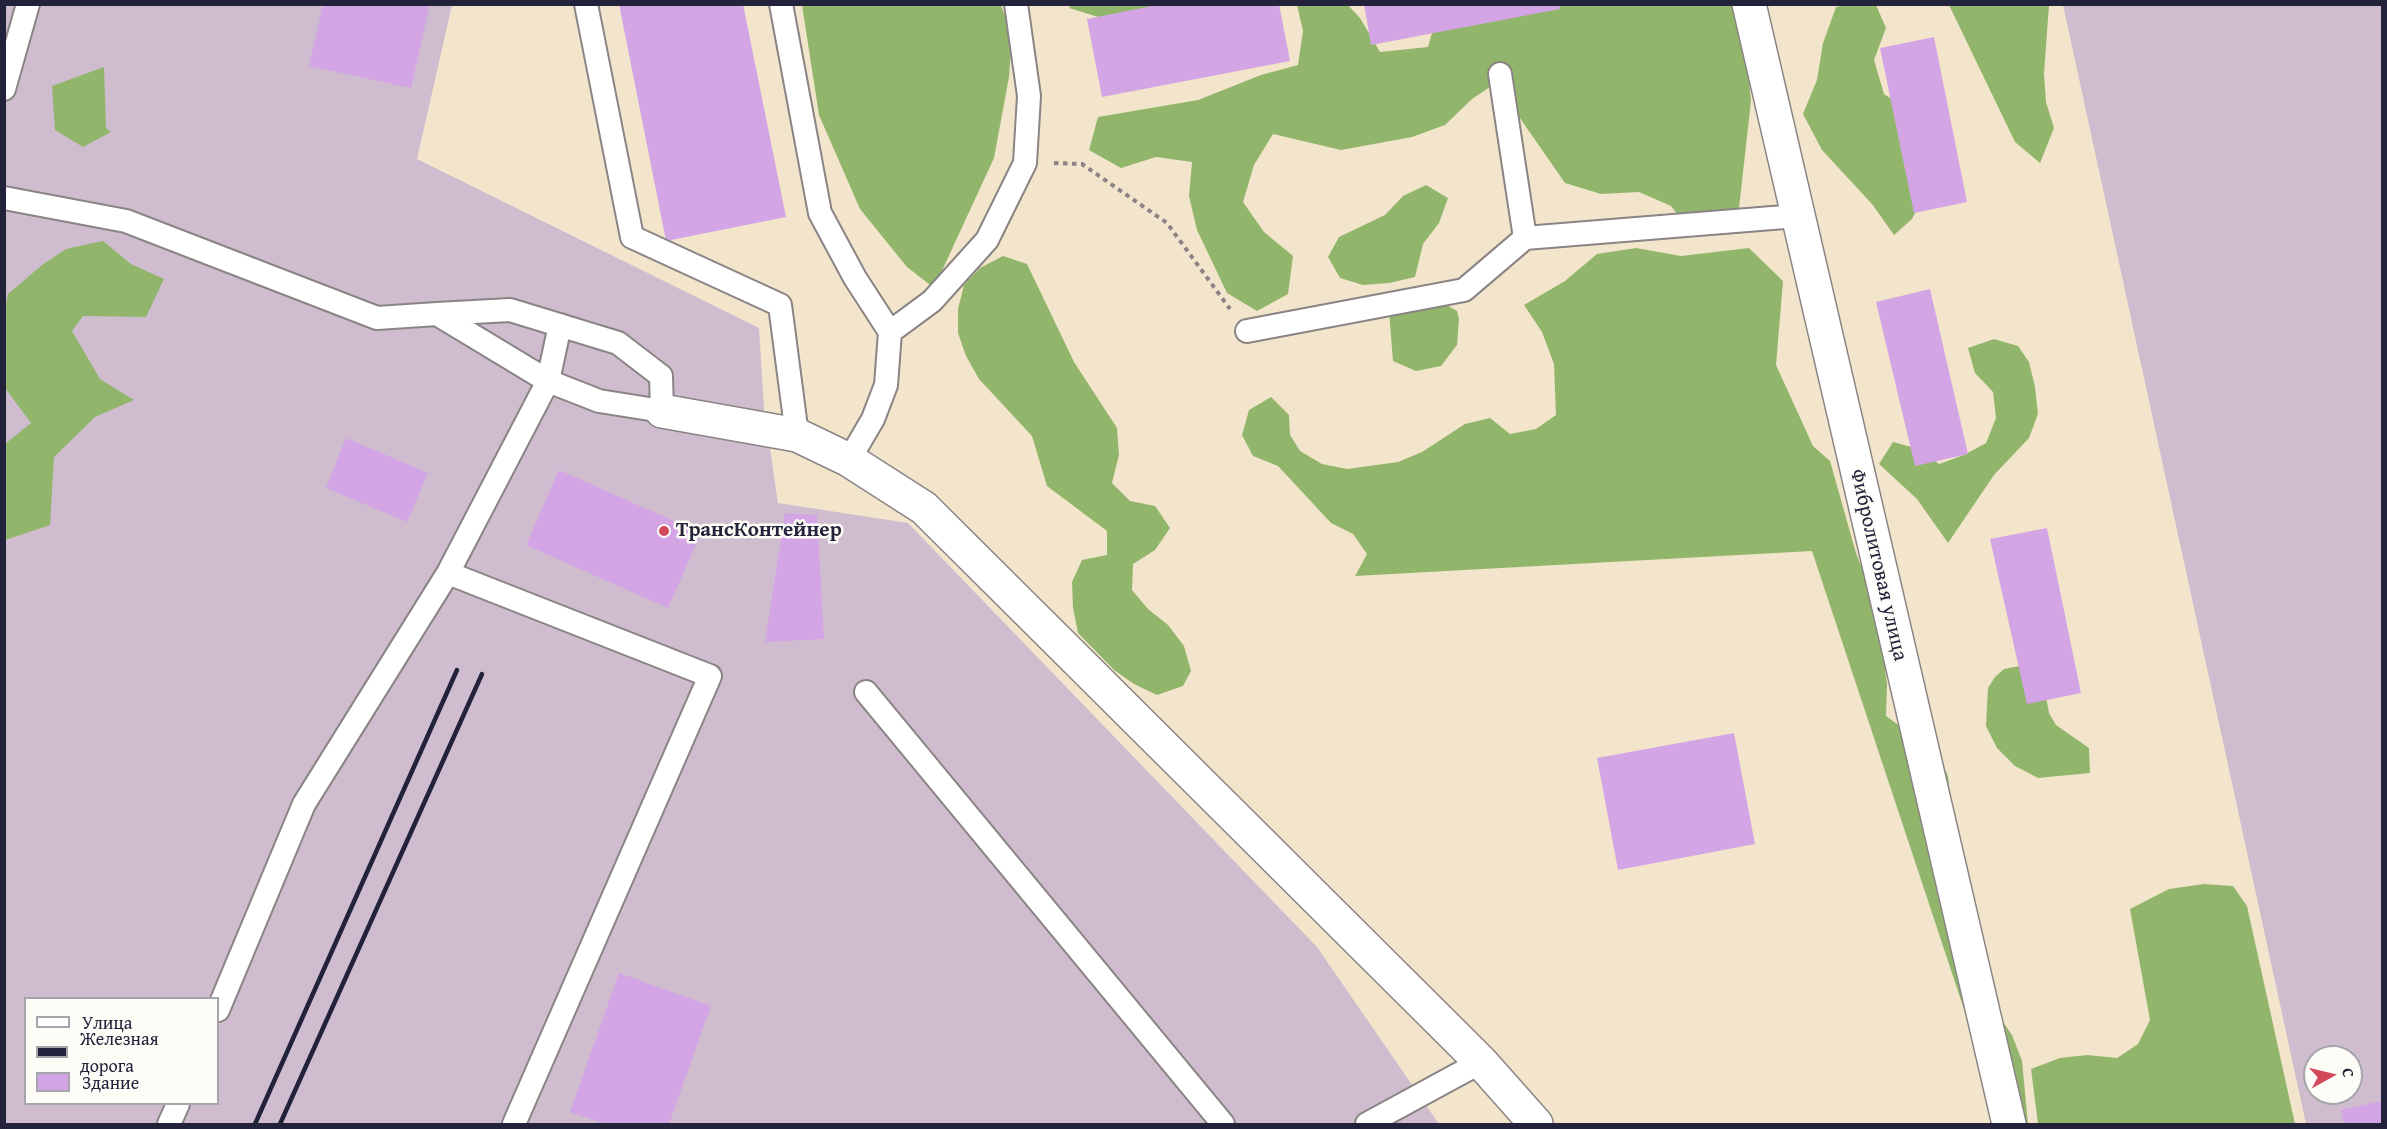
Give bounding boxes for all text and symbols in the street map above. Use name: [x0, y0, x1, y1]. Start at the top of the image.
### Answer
street label: Фибролитовая улица: [1844, 467, 1912, 663]
place label: ТрансКонтейнер: [676, 518, 842, 544]
marker: ТрансКонтейнер: [657, 524, 671, 538]
legend: [24, 997, 219, 1105]
text: Улица: [82, 1009, 132, 1036]
text: Железная дорога: [80, 1025, 159, 1079]
north arrow: [2303, 1045, 2363, 1105]
text: С: [2336, 1067, 2361, 1079]
text: Здание: [82, 1069, 139, 1096]

